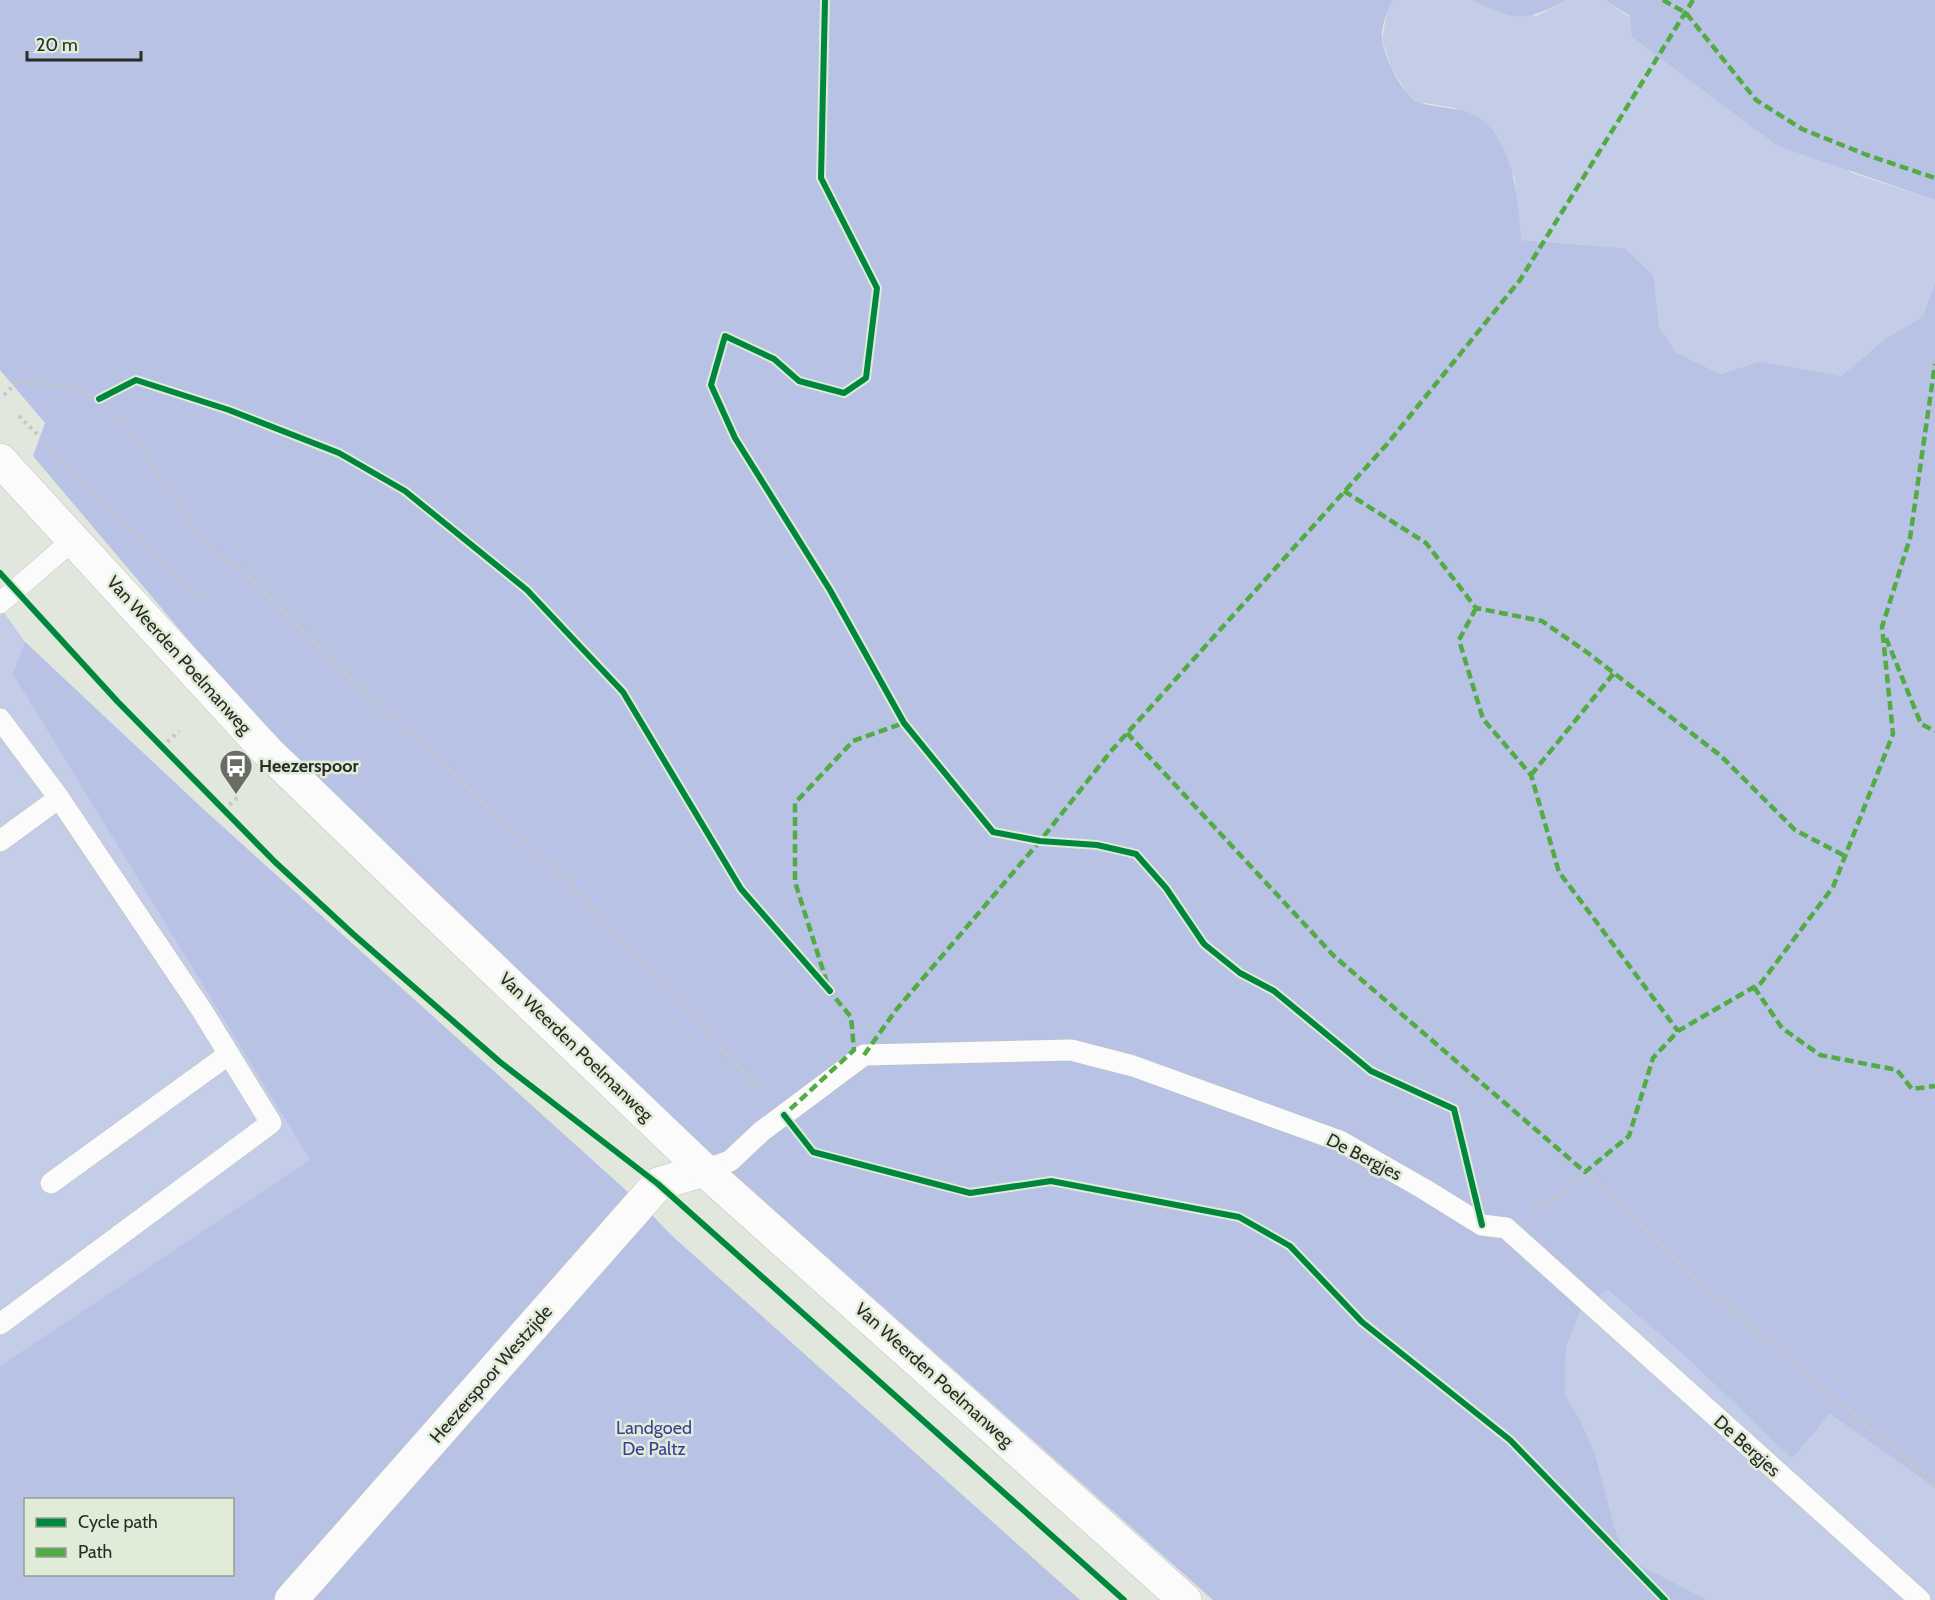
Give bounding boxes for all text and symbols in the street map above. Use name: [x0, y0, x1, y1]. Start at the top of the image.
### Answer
scale bar: [27, 24, 141, 62]
text: 20 m: [36, 34, 78, 56]
street label: Van Weerden Poelmanweg: [102, 571, 257, 739]
bus stop icon: Heezerspoor: [218, 748, 254, 795]
place label: Heezerspoor: [259, 755, 358, 777]
street label: Van Weerden Poelmanweg: [494, 968, 658, 1127]
street label: De Bergjes: [1323, 1129, 1405, 1185]
street label: Van Weerden Poelmanweg: [850, 1298, 1018, 1453]
street label: Heezerspoor Westzijde: [425, 1301, 557, 1447]
street label: De Bergjes: [1709, 1411, 1785, 1481]
park label: Landgoed De Paltz: [616, 1417, 692, 1460]
legend: [24, 1498, 234, 1576]
text: Cycle path: [78, 1511, 158, 1533]
text: Path: [78, 1541, 112, 1563]

